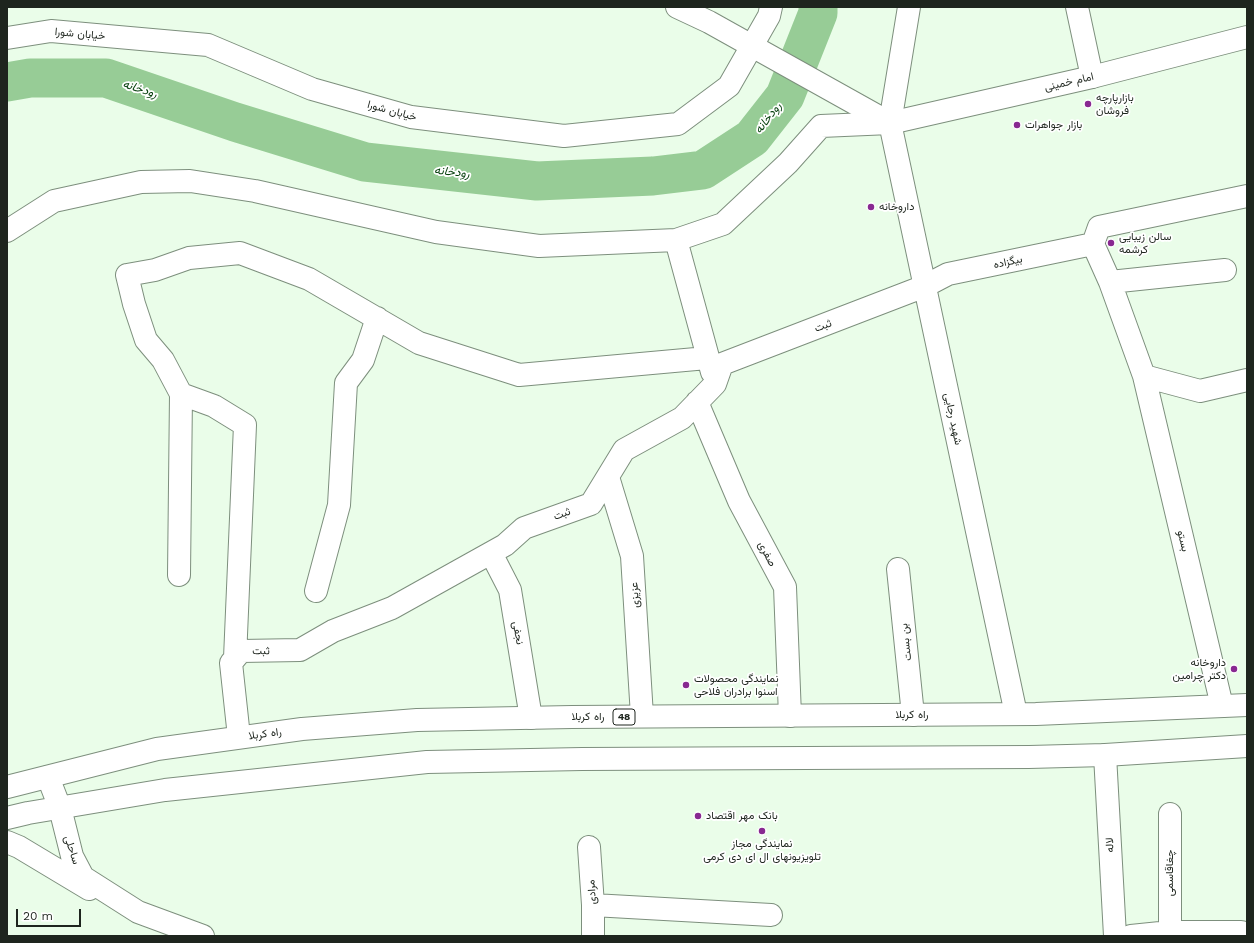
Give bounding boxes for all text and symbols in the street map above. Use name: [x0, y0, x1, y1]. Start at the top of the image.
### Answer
street label: خیابان شورا: [54, 25, 106, 43]
street label: امام خمینی: [1043, 70, 1095, 94]
water label: رودخانه: [121, 77, 159, 101]
place label: بازارپارچه فروشان: [1096, 91, 1134, 117]
street label: خیابان شورا: [366, 98, 418, 124]
water label: رودخانه: [751, 99, 785, 137]
marker: بازارپارچه فروشان: [1083, 99, 1093, 109]
place label: بازار جواهرات: [1025, 118, 1082, 132]
marker: بازار جواهرات: [1012, 120, 1022, 130]
water label: رودخانه: [433, 163, 471, 181]
place label: داروخانه: [879, 200, 914, 214]
marker: داروخانه: [866, 202, 876, 212]
place label: سالن زیبایی کرشمه: [1119, 230, 1171, 256]
marker: سالن زیبایی کرشمه: [1106, 238, 1116, 248]
street label: بیگزاده: [992, 252, 1024, 272]
street label: ثبت: [813, 317, 833, 335]
street label: شهید رجایی: [941, 392, 965, 446]
street label: ثبت: [552, 505, 572, 523]
street label: بستو: [1174, 529, 1192, 553]
street label: صفری: [755, 539, 779, 569]
street label: عزیزی: [628, 582, 642, 608]
street label: نجفی: [509, 620, 527, 646]
street label: بن بست: [897, 623, 915, 661]
street label: ثبت: [252, 644, 270, 658]
place label: داروخانه دکتر چرامین: [1172, 656, 1226, 682]
marker: داروخانه دکتر چرامین: [1229, 664, 1239, 674]
place label: نمایندگی محصولات اسنوا برادران فلاحی: [694, 672, 779, 698]
marker: نمایندگی محصولات اسنوا برادران فلاحی: [681, 680, 691, 690]
street label: راه کربلا: [895, 708, 929, 722]
road number: 48: [613, 709, 635, 725]
street label: راه کربلا: [571, 710, 605, 724]
street label: راه کربلا: [248, 725, 282, 743]
place label: بانک مهر اقتصاد: [706, 809, 778, 823]
marker: بانک مهر اقتصاد: [693, 811, 703, 821]
marker: نمایندگی مجاز تلویزیونهای ال ای دی کرمی: [757, 826, 767, 836]
street label: ساحلی: [61, 834, 83, 866]
place label: نمایندگی مجاز تلویزیونهای ال ای دی کرمی: [703, 837, 821, 863]
street label: لاله: [1103, 837, 1117, 853]
street label: چغاقاسمی: [1163, 850, 1177, 896]
street label: مرادی: [585, 879, 599, 905]
scale bar: [18, 901, 83, 927]
text: 20 m: [23, 909, 53, 923]

